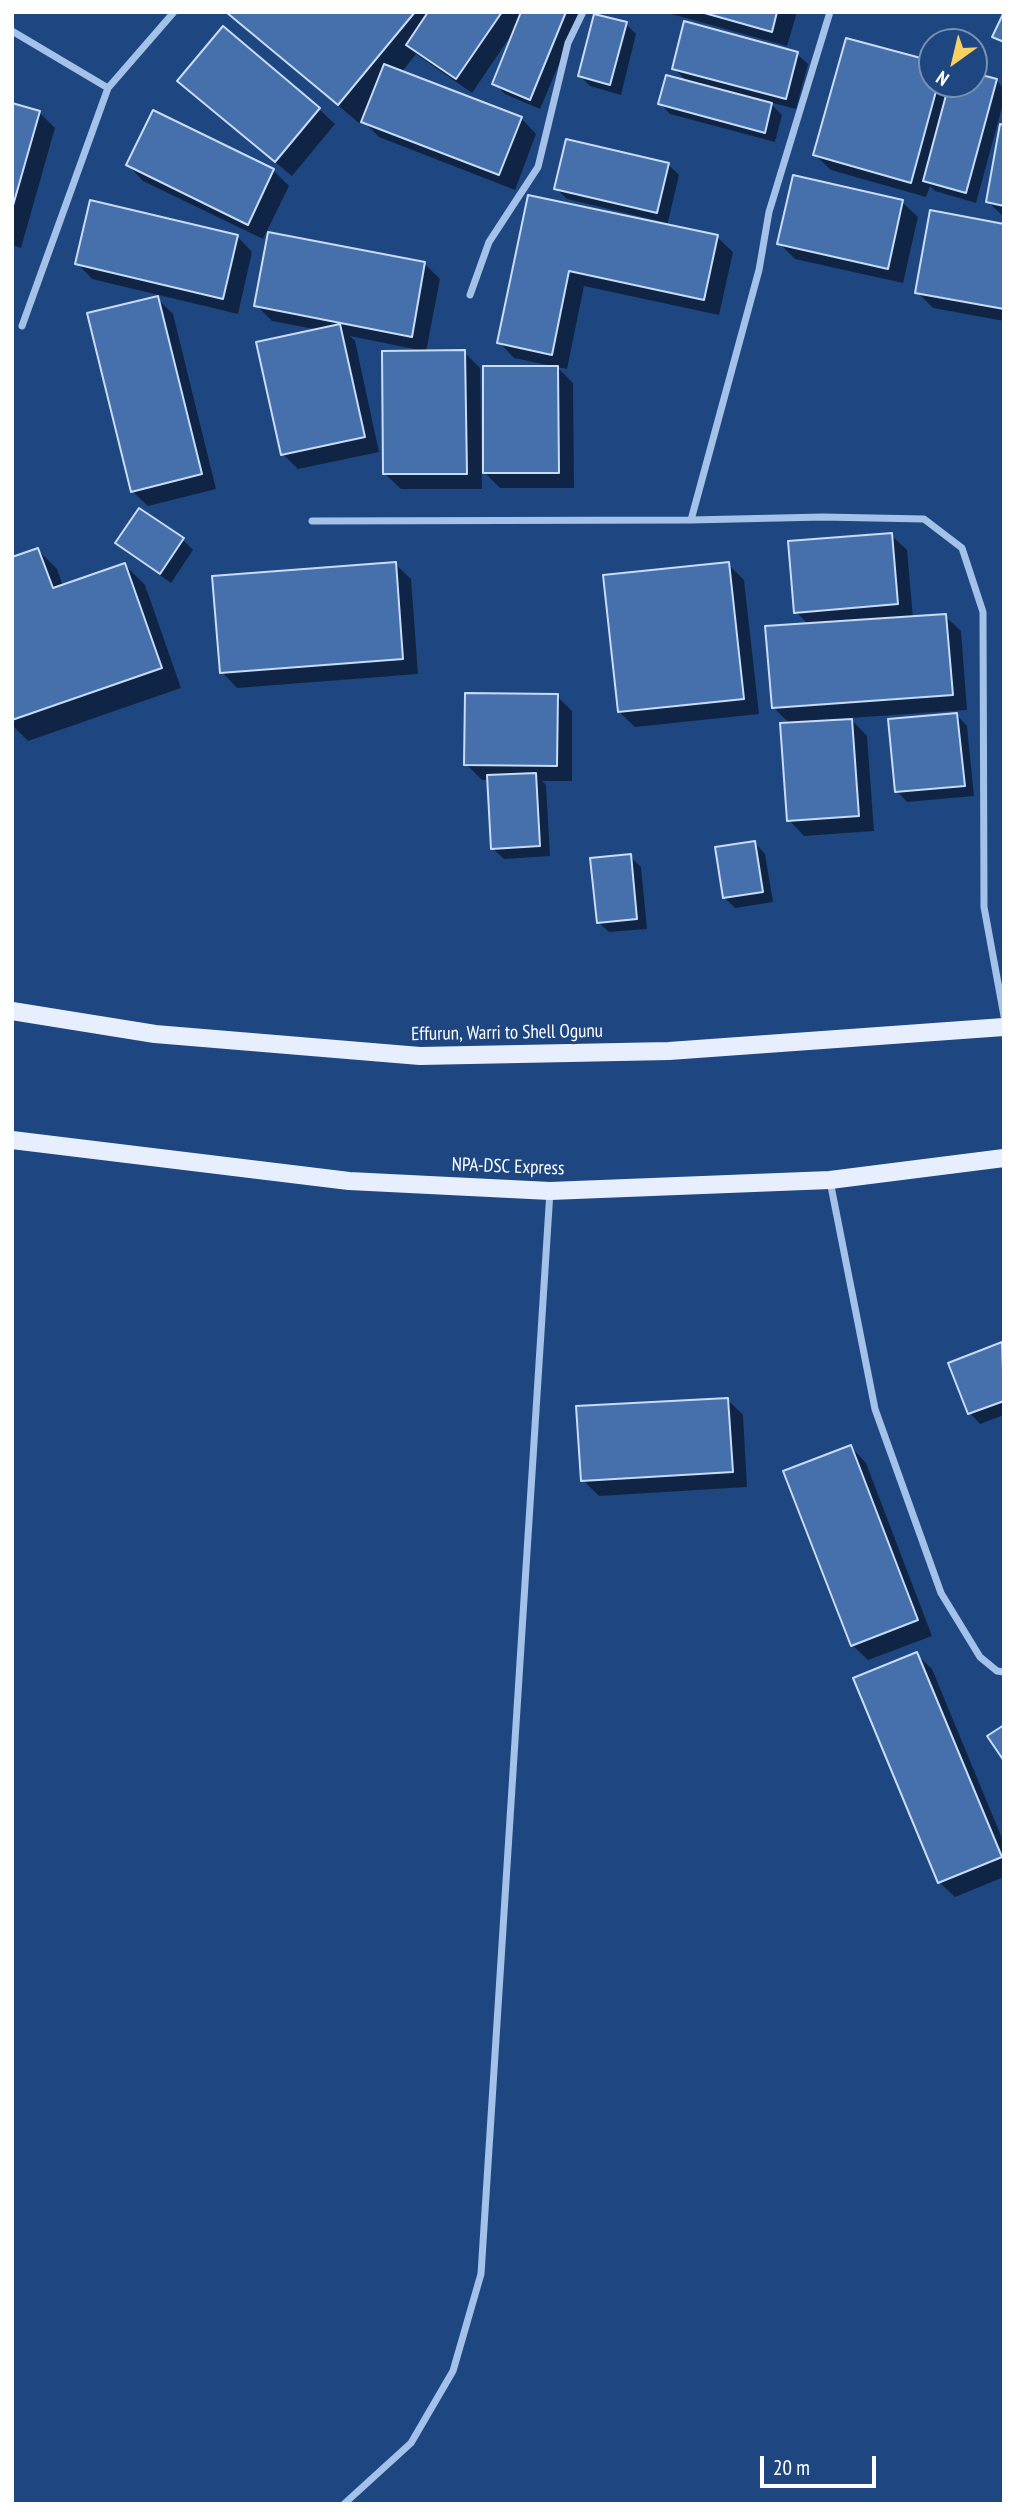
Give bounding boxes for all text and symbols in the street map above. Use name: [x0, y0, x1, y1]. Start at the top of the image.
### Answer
north arrow: [918, 28, 988, 98]
text: N: [931, 66, 953, 92]
street label: Effurun, Warri to Shell Ogunu: [411, 1020, 603, 1046]
street label: NPA-DSC Express: [451, 1154, 565, 1180]
scale bar: [764, 2442, 880, 2486]
text: 20 m: [773, 2454, 810, 2481]

